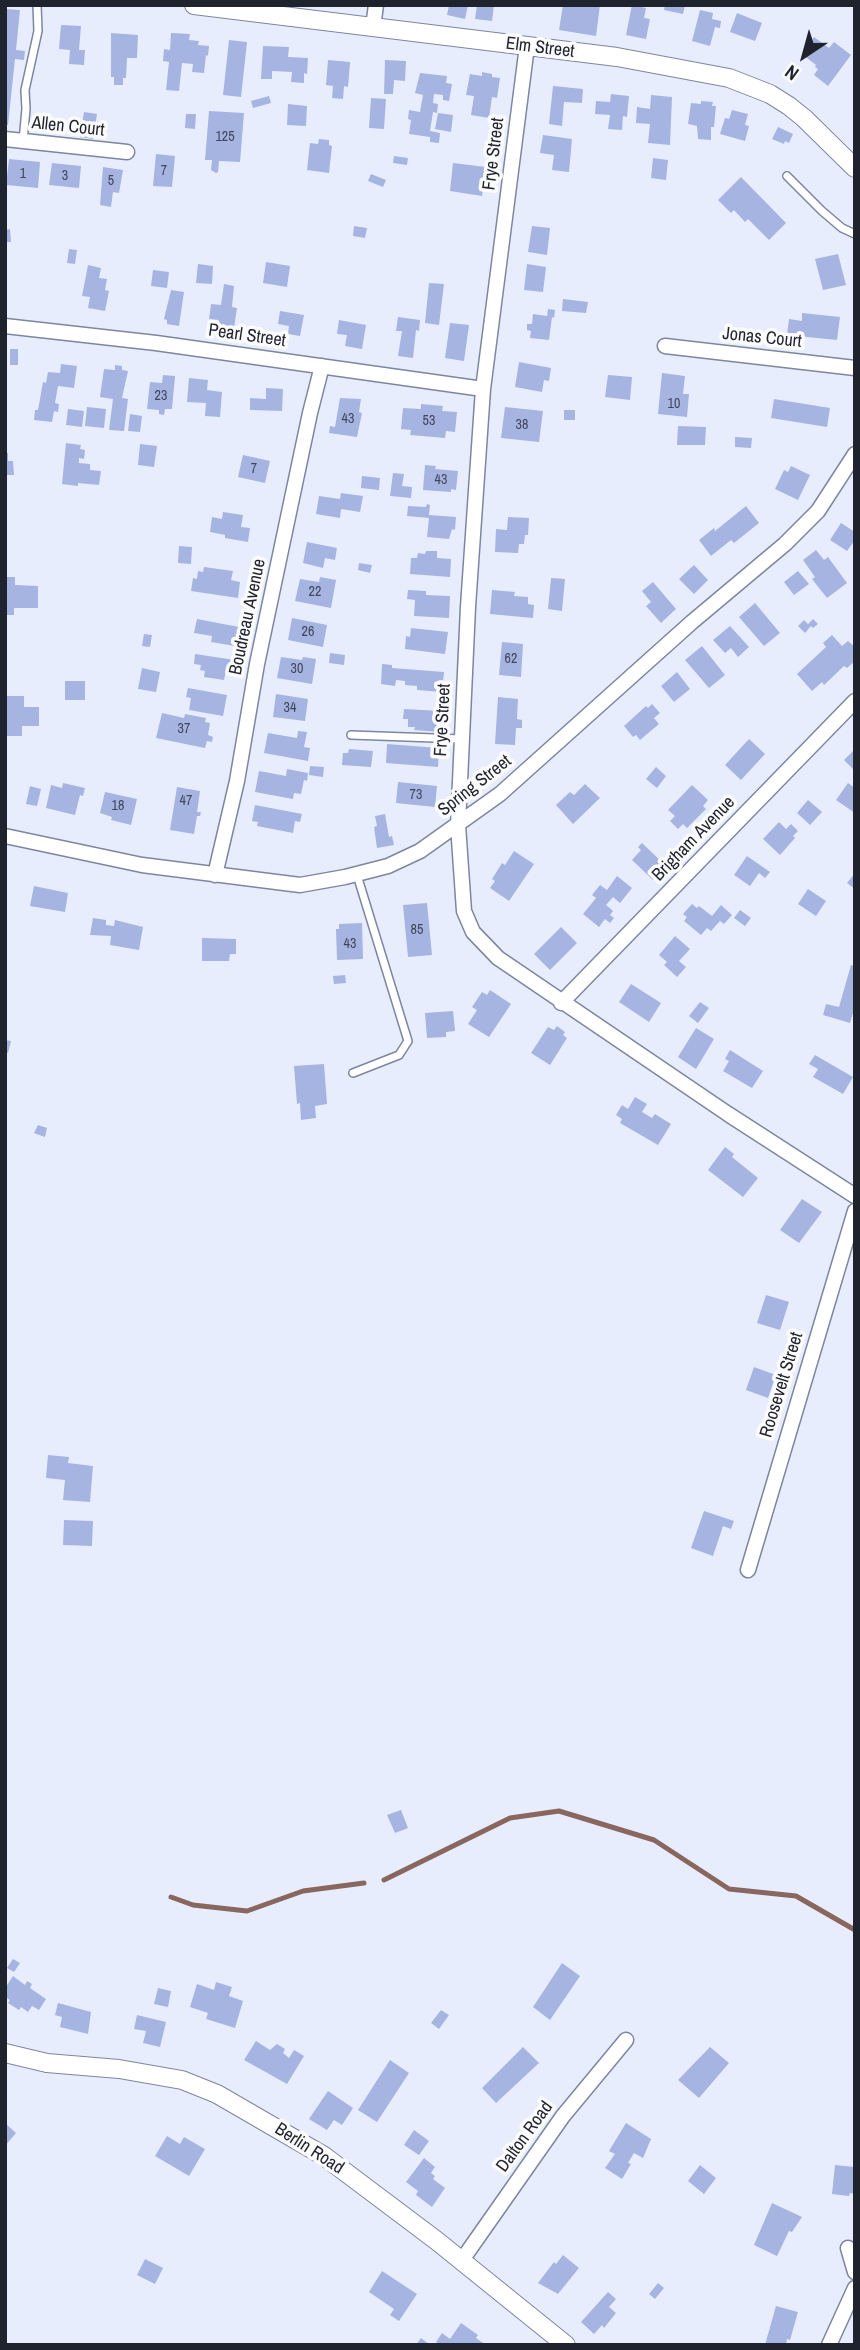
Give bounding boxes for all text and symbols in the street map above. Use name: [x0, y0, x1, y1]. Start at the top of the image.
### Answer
north arrow: [769, 21, 839, 91]
street label: Elm Street: [504, 33, 576, 63]
text: N: [779, 59, 804, 87]
street label: Allen Court: [31, 112, 105, 142]
street label: Frye Street: [479, 116, 509, 192]
house number: 125: [215, 129, 235, 145]
house number: 7: [161, 163, 167, 179]
house number: 1: [20, 166, 26, 182]
house number: 3: [62, 168, 68, 184]
house number: 5: [108, 173, 114, 189]
street label: Pearl Street: [207, 320, 287, 352]
street label: Jonas Court: [721, 323, 803, 353]
house number: 23: [155, 388, 167, 404]
house number: 10: [668, 396, 680, 412]
house number: 43: [342, 411, 354, 427]
house number: 53: [423, 413, 435, 429]
house number: 38: [516, 417, 528, 433]
house number: 7: [251, 461, 257, 477]
house number: 43: [435, 472, 447, 488]
street label: Boudreau Avenue: [225, 557, 271, 677]
house number: 22: [309, 584, 321, 600]
house number: 26: [302, 624, 314, 640]
house number: 62: [505, 651, 517, 667]
house number: 30: [291, 661, 303, 677]
street label: Frye Street: [430, 683, 456, 757]
house number: 34: [284, 700, 296, 716]
house number: 37: [178, 721, 190, 737]
street label: Spring Street: [434, 751, 516, 821]
house number: 73: [410, 787, 422, 803]
street label: Brigham Avenue: [648, 792, 740, 886]
house number: 47: [180, 793, 192, 809]
house number: 18: [112, 798, 124, 814]
house number: 85: [411, 922, 423, 938]
house number: 43: [344, 936, 356, 952]
street label: Roosevelt Street: [756, 1330, 808, 1440]
street label: Dalton Road: [492, 2097, 558, 2177]
street label: Berlin Road: [270, 2119, 348, 2179]

